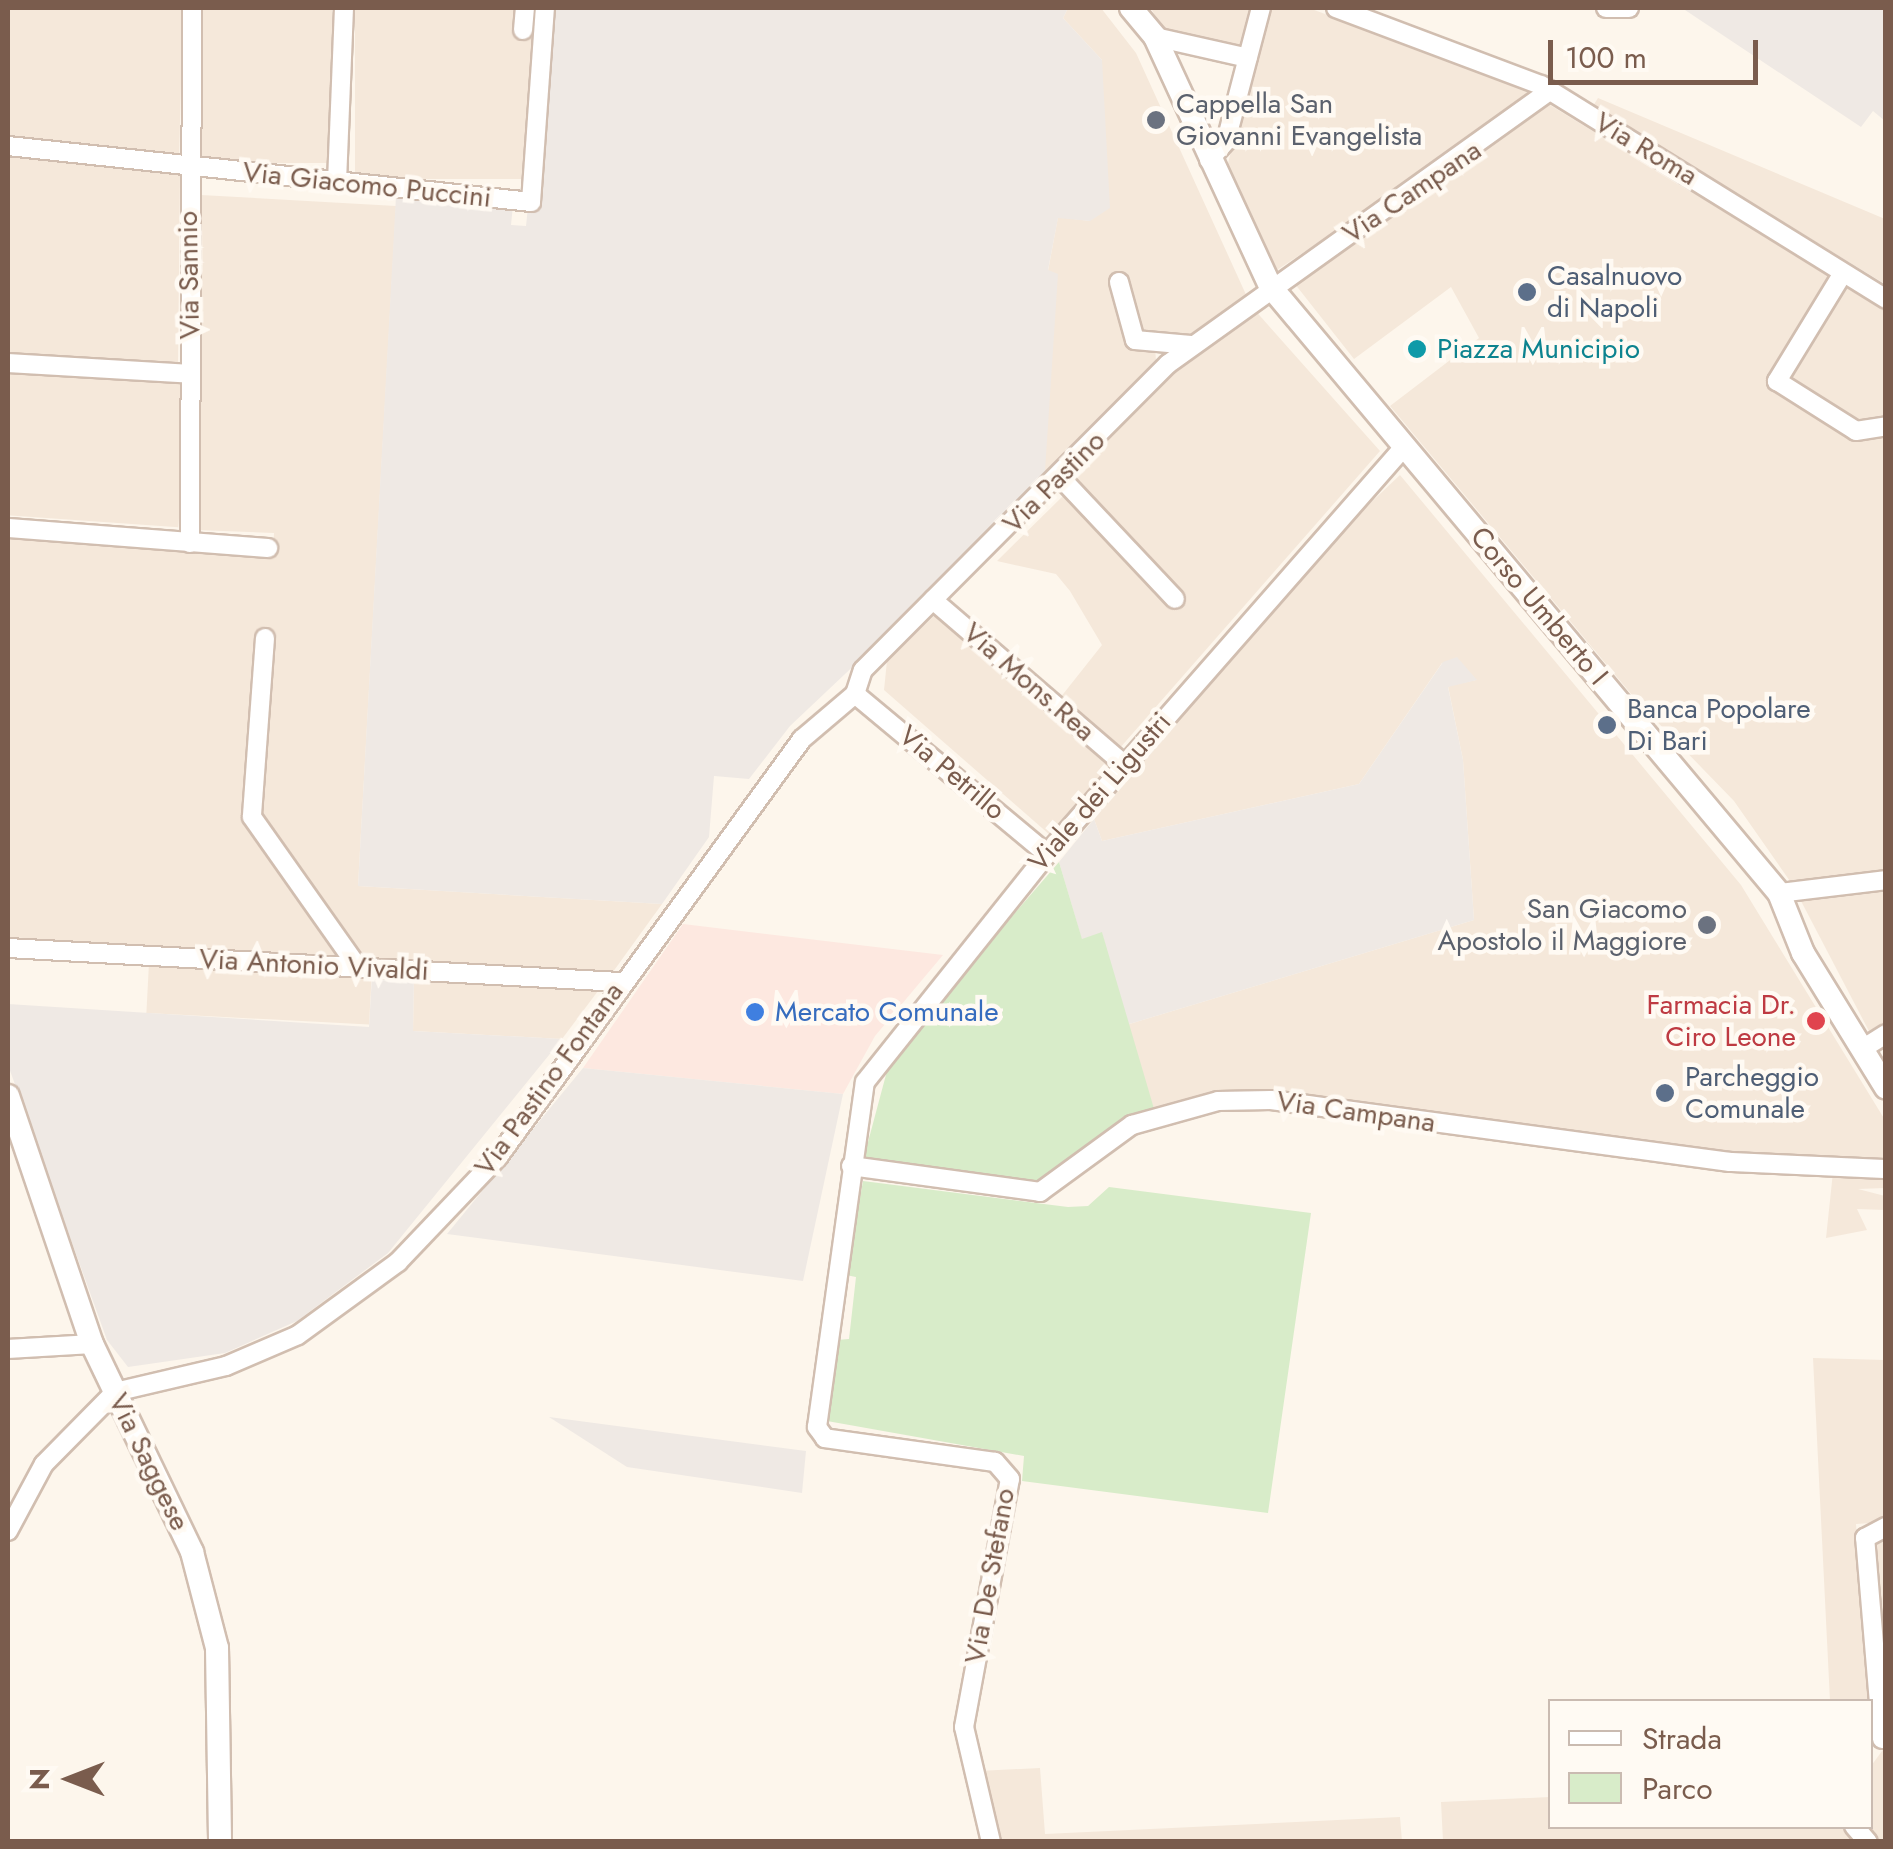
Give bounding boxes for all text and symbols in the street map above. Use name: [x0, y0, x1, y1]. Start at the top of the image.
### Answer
scale bar: [1553, 20, 1763, 82]
text: 100 m: [1565, 36, 1647, 79]
place label: Cappella San Giovanni Evangelista: [1176, 87, 1422, 153]
street label: Via Roma: [1589, 105, 1703, 193]
marker: Cappella San Giovanni Evangelista: [1145, 109, 1167, 131]
street label: Via Campana: [1336, 133, 1488, 251]
street label: Via Giacomo Puccini: [241, 155, 493, 215]
street label: Via Sannio: [171, 211, 207, 339]
place label: Casalnuovo di Napoli: [1547, 259, 1682, 325]
marker: Casalnuovo di Napoli: [1516, 281, 1538, 303]
place label: Piazza Municipio: [1437, 332, 1640, 366]
marker: Piazza Municipio: [1406, 338, 1428, 360]
street label: Via Pastino: [996, 424, 1112, 540]
street label: Corso Umberto I: [1463, 520, 1615, 692]
street label: Via Mons.Rea: [956, 616, 1102, 748]
place label: Banca Popolare Di Bari: [1627, 692, 1811, 758]
street label: Viale dei Ligustri: [1022, 706, 1178, 878]
marker: Banca Popolare Di Bari: [1596, 714, 1618, 736]
street label: Via Petrillo: [892, 719, 1012, 827]
place label: San Giacomo Apostolo il Maggiore: [1437, 892, 1687, 958]
marker: San Giacomo Apostolo il Maggiore: [1696, 914, 1718, 936]
street label: Via Antonio Vivaldi: [198, 942, 430, 988]
street label: Via Pastino Fontana: [468, 976, 630, 1182]
place label: Farmacia Dr. Ciro Leone: [1647, 988, 1796, 1054]
place label: Mercato Comunale: [775, 995, 999, 1029]
marker: Mercato Comunale: [744, 1001, 766, 1023]
marker: Farmacia Dr. Ciro Leone: [1805, 1010, 1827, 1032]
place label: Parcheggio Comunale: [1685, 1060, 1819, 1126]
marker: Parcheggio Comunale: [1654, 1082, 1676, 1104]
street label: Via Campana: [1275, 1084, 1437, 1140]
street label: Via Saggese: [101, 1388, 197, 1536]
street label: Via De Stefano: [958, 1486, 1022, 1666]
legend: [1548, 1699, 1873, 1829]
text: Strada: [1642, 1717, 1722, 1760]
north arrow: [20, 1729, 120, 1829]
text: Parco: [1642, 1767, 1713, 1810]
text: N: [19, 1768, 60, 1790]

